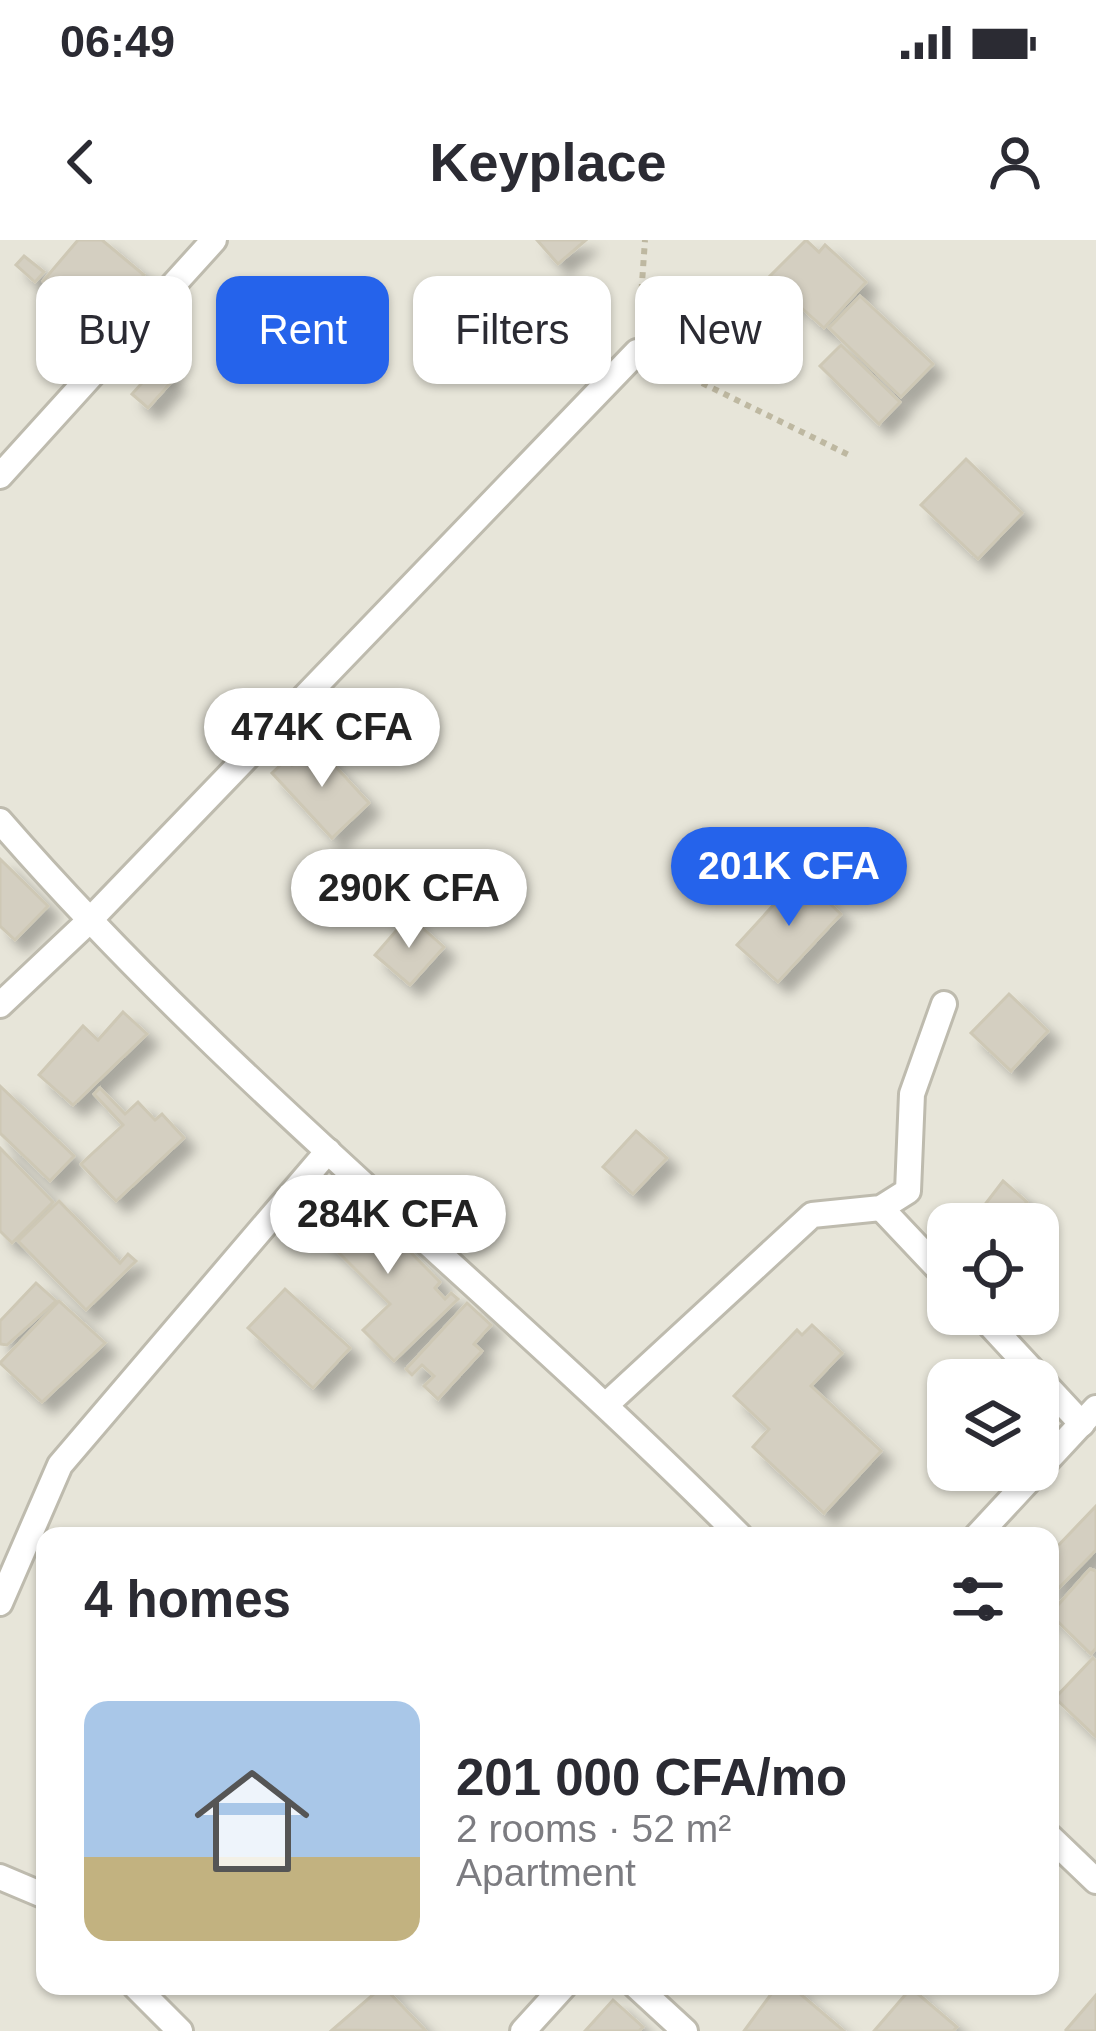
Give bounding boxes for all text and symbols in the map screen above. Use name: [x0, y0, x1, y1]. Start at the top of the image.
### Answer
text: 06:49: [60, 16, 175, 67]
icon: back: [48, 129, 114, 195]
icon: person: [982, 129, 1048, 195]
text: Keyplace: [429, 132, 667, 192]
chip: Buy: [36, 276, 192, 384]
chip: Rent: [216, 276, 389, 384]
chip: Filters: [413, 276, 611, 384]
chip: New: [635, 276, 803, 384]
pin: 474K CFA: [198, 688, 446, 790]
text: 474K CFA: [231, 705, 413, 748]
pin: 201K CFA: [665, 827, 913, 929]
text: 201K CFA: [698, 844, 880, 887]
pin: 290K CFA: [285, 849, 533, 951]
text: 290K CFA: [318, 866, 500, 909]
pin: 284K CFA: [264, 1175, 512, 1277]
text: 284K CFA: [297, 1192, 479, 1235]
map controls: [927, 1203, 1059, 1491]
button: locate: [927, 1203, 1059, 1335]
button: layers: [927, 1359, 1059, 1491]
icon: filters: [945, 1566, 1011, 1632]
text: 4 homes: [84, 1571, 291, 1628]
icon: home: [180, 1749, 324, 1893]
text: 201 000 CFA/mo: [456, 1749, 847, 1806]
text: 2 rooms · 52 m²: [456, 1807, 731, 1850]
text: Apartment: [456, 1851, 636, 1894]

